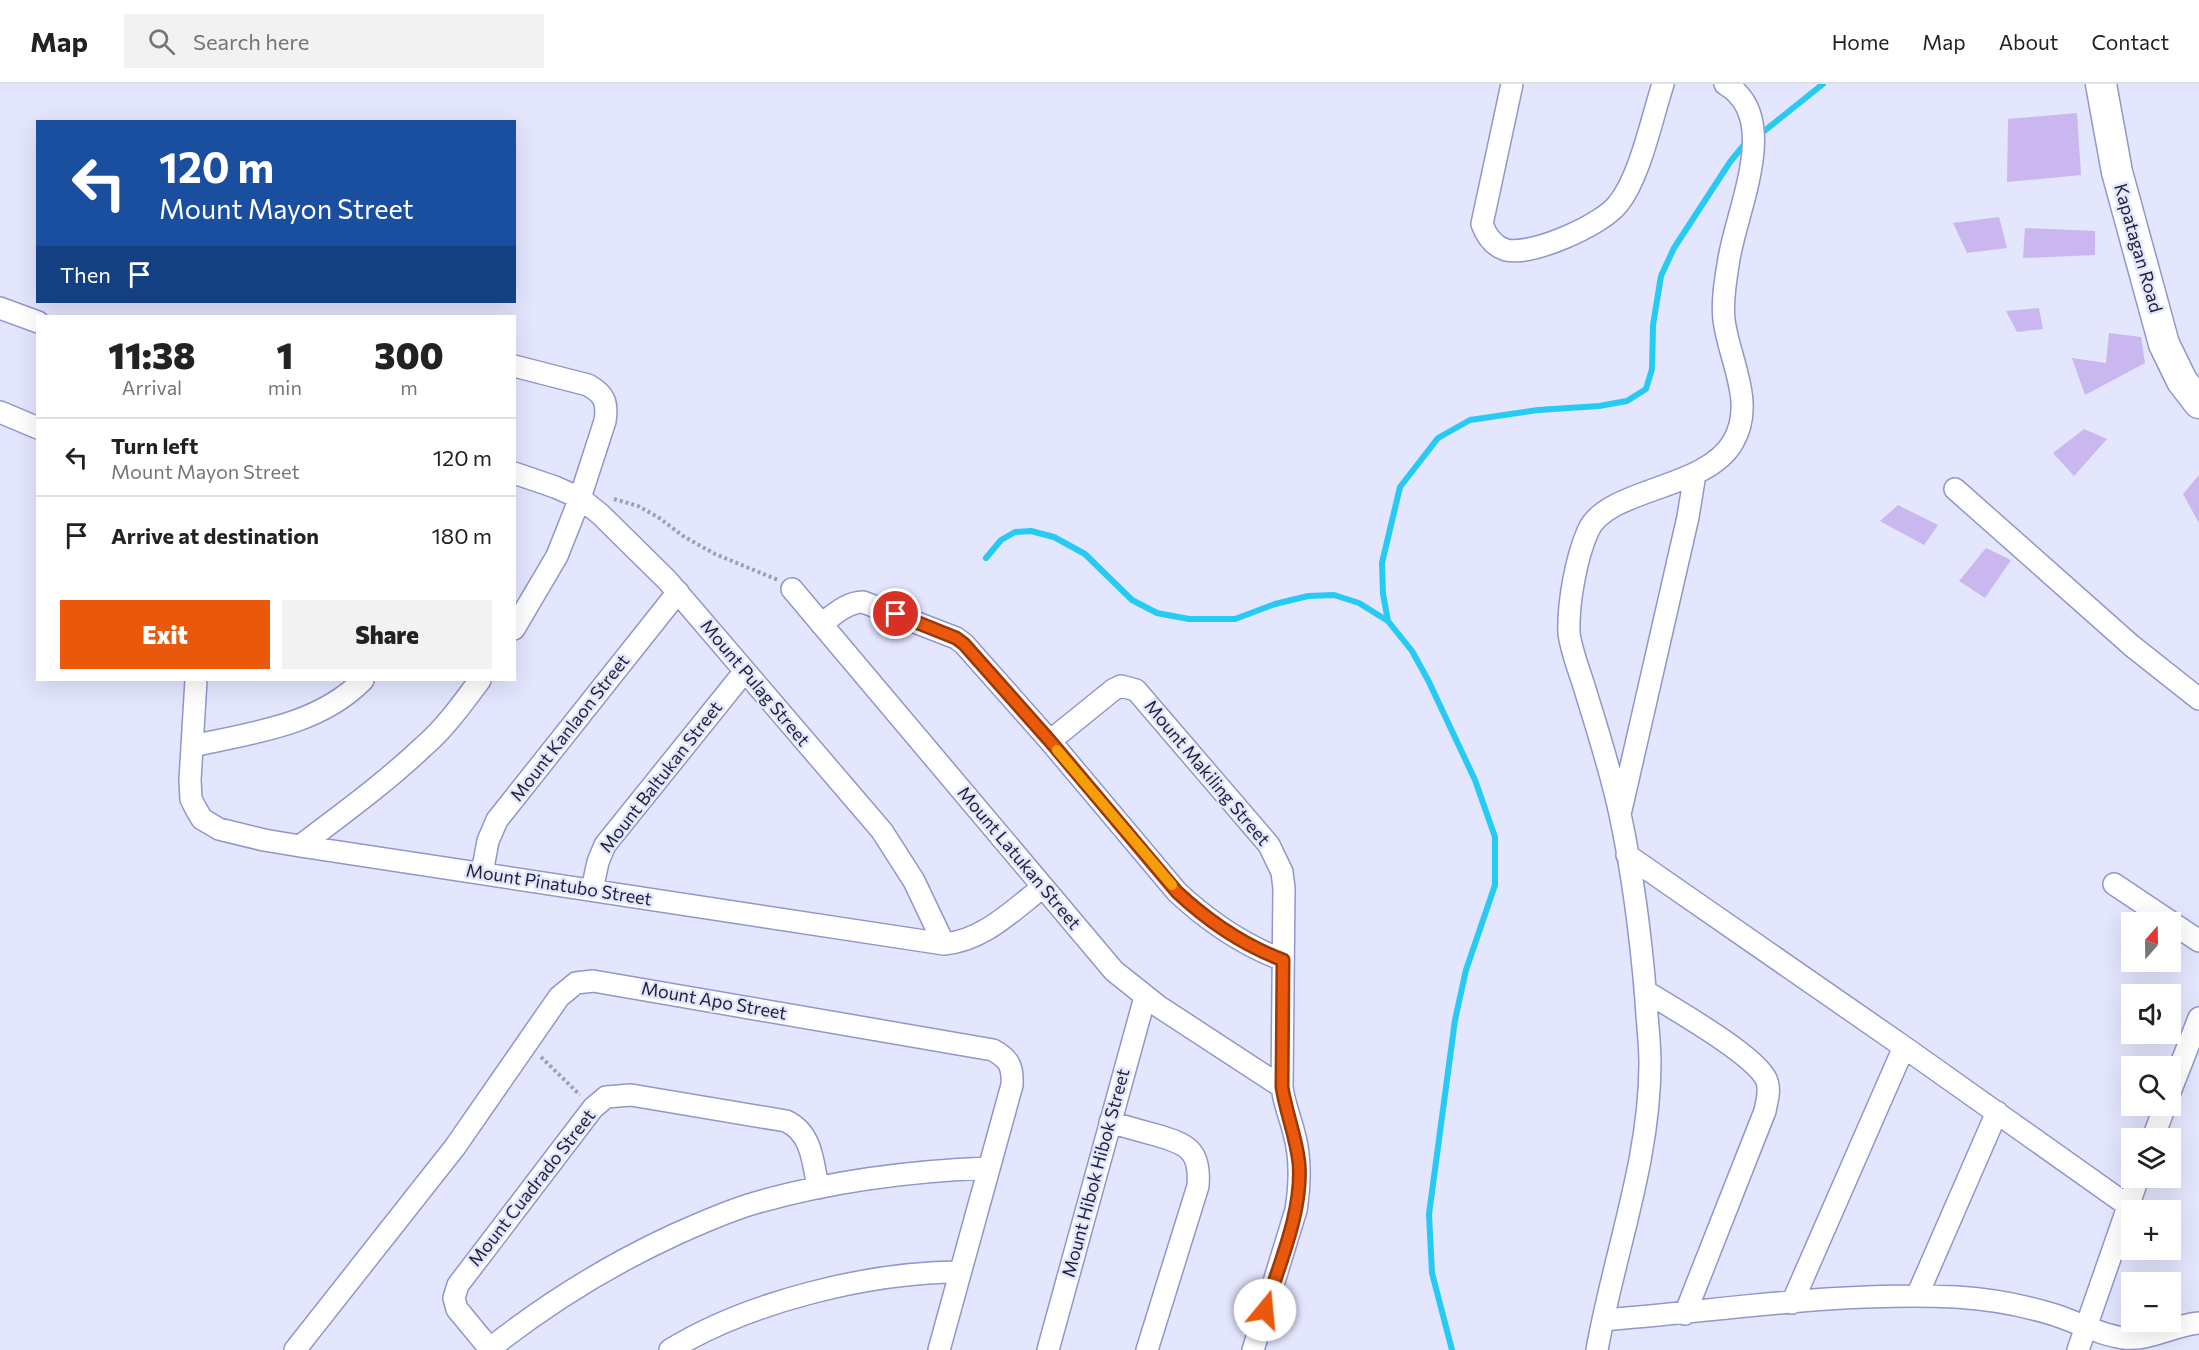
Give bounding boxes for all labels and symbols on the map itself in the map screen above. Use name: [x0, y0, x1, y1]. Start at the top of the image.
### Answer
street label: Kapatagan Road: [2110, 181, 2168, 315]
pin: [870, 588, 921, 639]
street label: Mount Pulag Street: [696, 615, 815, 750]
street label: Mount Kanlaon Street: [505, 650, 633, 805]
street label: Mount Makiling Street: [1140, 695, 1275, 850]
street label: Mount Baltukan Street: [594, 696, 726, 856]
street label: Mount Latukan Street: [953, 781, 1086, 933]
street label: Mount Pinatubo Street: [465, 858, 654, 910]
north arrow: [2121, 912, 2181, 972]
street label: Mount Apo Street: [640, 976, 789, 1024]
street label: Mount Hibok Hibok Street: [1057, 1066, 1134, 1280]
street label: Mount Cuadrado Street: [463, 1104, 599, 1270]
position arrow: [1233, 1278, 1297, 1342]

